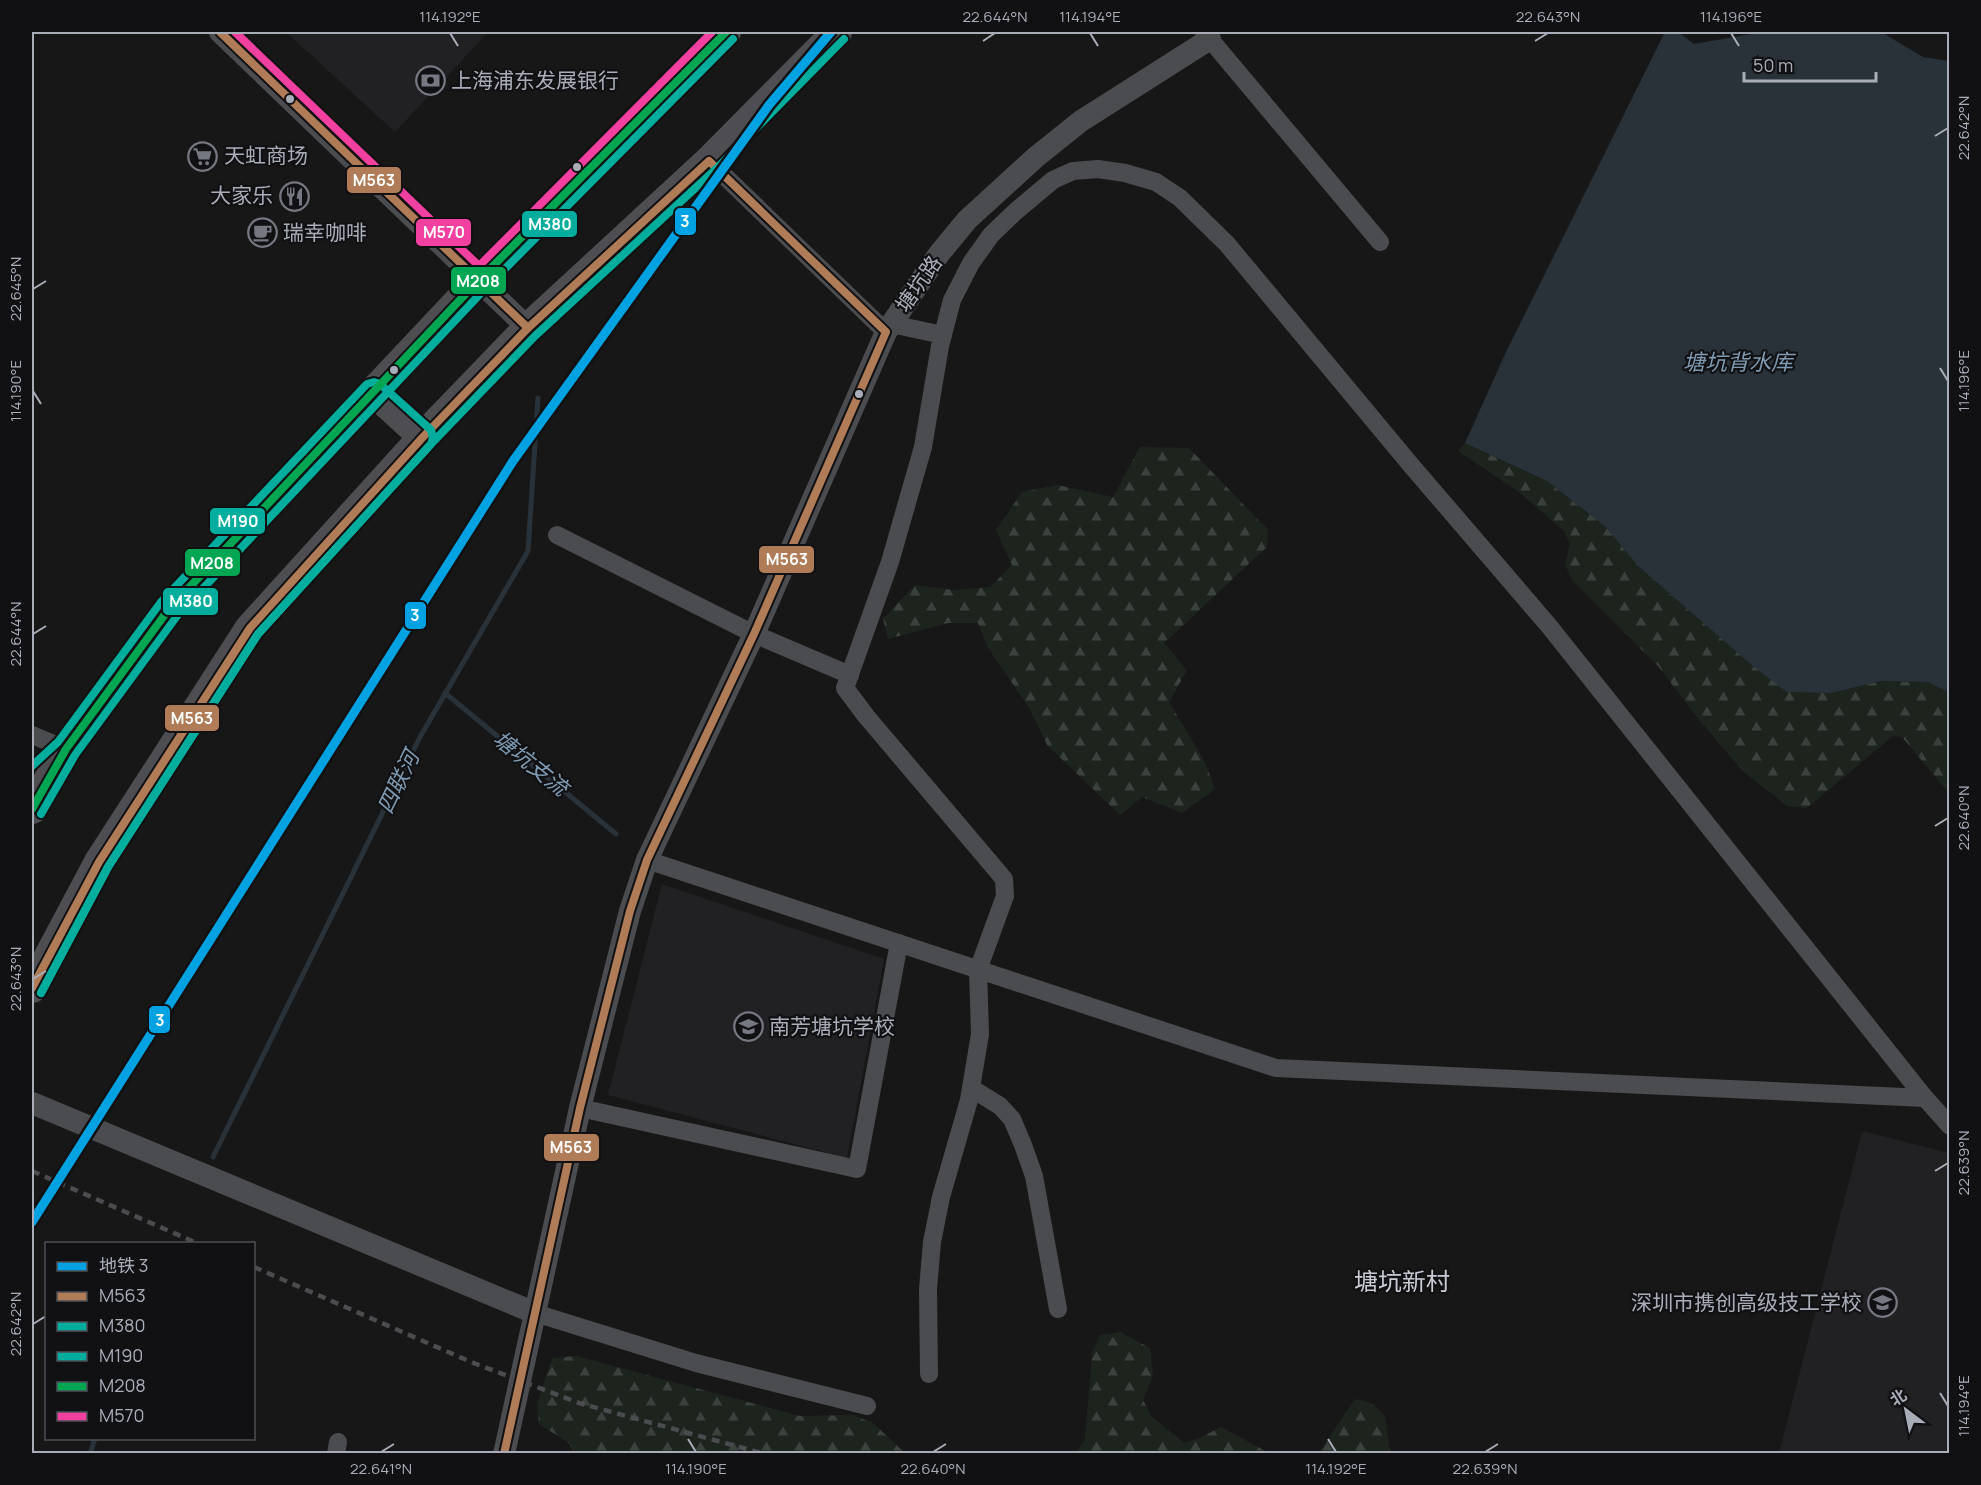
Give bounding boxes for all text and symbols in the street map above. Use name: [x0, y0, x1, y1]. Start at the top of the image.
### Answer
text: 114.192°E: [419, 6, 481, 27]
text: 22.644°N: [962, 6, 1028, 27]
text: 114.194°E: [1059, 6, 1121, 27]
text: 22.643°N: [1516, 6, 1580, 27]
text: 114.196°E: [1700, 6, 1762, 27]
scale bar: [1744, 45, 1876, 83]
text: 50 m: [1753, 53, 1793, 77]
bank icon: 上海浦东发展银行: [414, 65, 446, 97]
place label: 上海浦东发展银行: [451, 66, 619, 94]
unlabelled marker: [284, 93, 296, 105]
text: 22.642°N: [1953, 96, 1974, 160]
supermarket icon: 天虹商场: [187, 140, 219, 172]
place label: 天虹商场: [224, 141, 308, 169]
unlabelled marker: [571, 161, 583, 173]
line badge: M563: [346, 166, 402, 194]
text: M563: [353, 169, 395, 191]
restaurant icon: 大家乐: [278, 180, 310, 212]
place label: 大家乐: [210, 181, 273, 209]
line badge: 3: [674, 207, 697, 236]
line badge: M380: [521, 210, 578, 238]
text: 3: [680, 210, 690, 232]
text: M380: [528, 213, 572, 235]
cafe icon: 瑞幸咖啡: [246, 217, 278, 249]
place label: 瑞幸咖啡: [283, 218, 367, 246]
line badge: M570: [415, 218, 472, 247]
text: M570: [423, 221, 465, 243]
street label: 塘坑路: [889, 250, 948, 317]
text: 22.645°N: [5, 257, 26, 321]
line badge: M208: [450, 266, 507, 295]
text: M208: [456, 270, 500, 292]
water label: 塘坑背水库: [1683, 347, 1797, 377]
text: 114.196°E: [1953, 350, 1974, 412]
text: 114.190°E: [5, 360, 26, 422]
unlabelled marker: [388, 364, 400, 376]
unlabelled marker: [853, 388, 865, 400]
line badge: M190: [209, 507, 266, 535]
text: M190: [217, 510, 259, 532]
line badge: M563: [758, 545, 815, 574]
line badge: M208: [184, 548, 241, 577]
text: M563: [766, 548, 808, 570]
text: M208: [190, 552, 234, 574]
line badge: M380: [162, 587, 219, 616]
text: M380: [169, 590, 213, 612]
text: 22.644°N: [5, 601, 26, 667]
line badge: 3: [404, 601, 427, 630]
text: 3: [410, 604, 420, 626]
line badge: M563: [164, 704, 220, 732]
text: M563: [171, 707, 213, 729]
water label: 塘坑支流: [487, 724, 577, 804]
water label: 四联河: [370, 742, 428, 818]
text: 22.640°N: [1953, 785, 1974, 851]
text: 22.643°N: [5, 947, 26, 1011]
line badge: 3: [148, 1005, 171, 1034]
text: 3: [155, 1009, 165, 1031]
school or university icon: 南芳塘坑学校: [732, 1011, 764, 1043]
place label: 南芳塘坑学校: [769, 1012, 895, 1040]
text: 22.639°N: [1953, 1131, 1974, 1195]
line badge: M563: [543, 1133, 600, 1162]
text: M563: [550, 1136, 592, 1158]
legend: [45, 1242, 255, 1440]
text: 地铁 3: [99, 1253, 149, 1277]
district label: 塘坑新村: [1354, 1264, 1450, 1297]
text: M563: [99, 1283, 146, 1307]
school or university icon: 深圳市携创高级技工学校: [1867, 1287, 1899, 1319]
place label: 深圳市携创高级技工学校: [1631, 1288, 1862, 1316]
text: 22.642°N: [5, 1292, 26, 1356]
text: M380: [99, 1313, 146, 1337]
text: M190: [99, 1343, 143, 1367]
text: M208: [99, 1373, 146, 1397]
text: 114.194°E: [1953, 1375, 1974, 1437]
north arrow: [1876, 1380, 1936, 1440]
text: 北: [1885, 1384, 1911, 1411]
text: M570: [99, 1403, 145, 1427]
text: 22.641°N: [350, 1458, 412, 1479]
text: 114.190°E: [665, 1458, 727, 1479]
text: 22.640°N: [900, 1458, 966, 1479]
text: 114.192°E: [1305, 1458, 1367, 1479]
text: 22.639°N: [1453, 1458, 1517, 1479]

